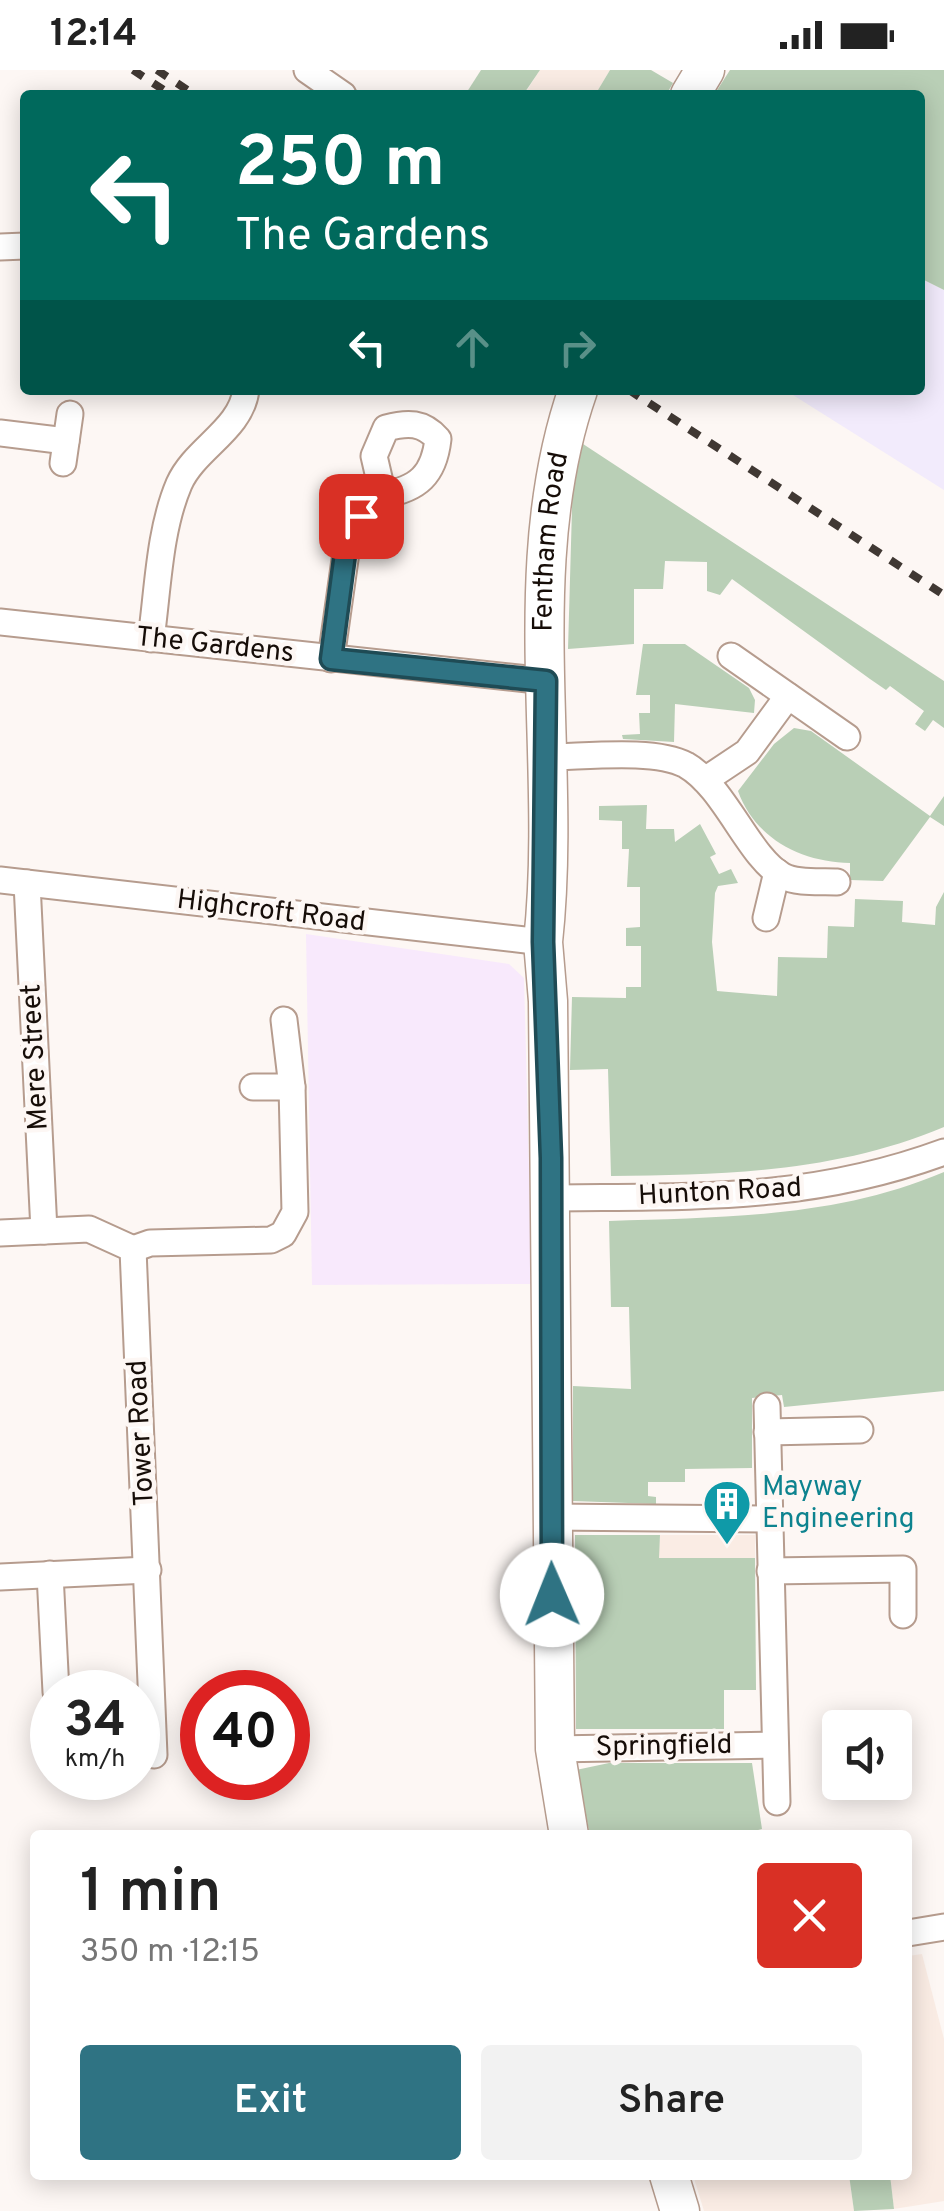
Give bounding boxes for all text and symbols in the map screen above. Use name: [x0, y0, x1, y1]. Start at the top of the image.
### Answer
text: 12:14: [50, 11, 137, 60]
text: 250 m: [235, 122, 445, 211]
icon: left: [70, 130, 200, 260]
text: The Gardens: [235, 209, 490, 266]
icon: left: [340, 320, 395, 375]
icon: ahead: [445, 320, 500, 375]
icon: right: [550, 320, 605, 375]
street label: Fentham Road: [526, 449, 578, 632]
pin: [319, 474, 404, 559]
icon: arrive: [334, 489, 389, 544]
street label: The Gardens: [134, 620, 296, 672]
street label: Highcroft Road: [175, 883, 367, 941]
street label: Mere Street: [14, 983, 58, 1131]
street label: Hunton Road: [637, 1171, 803, 1215]
street label: Tower Road: [120, 1359, 164, 1507]
place label: Mayway Engineering: [762, 1470, 915, 1538]
building icon: Mayway Engineering: [701, 1478, 753, 1546]
position arrow: [500, 1543, 604, 1647]
speed limit sign: 40: [180, 1670, 310, 1800]
text: 34: [64, 1691, 126, 1754]
map controls: [822, 1710, 912, 1800]
button: sound: [822, 1710, 912, 1800]
street label: Springfield: [595, 1728, 733, 1766]
text: km/h: [65, 1744, 125, 1776]
text: 1 min: [80, 1857, 221, 1933]
button: close: [757, 1863, 862, 1968]
text: 350 m · 12:15: [80, 1933, 260, 1973]
button: Exit: [80, 2045, 461, 2160]
button: Share: [481, 2045, 862, 2160]

